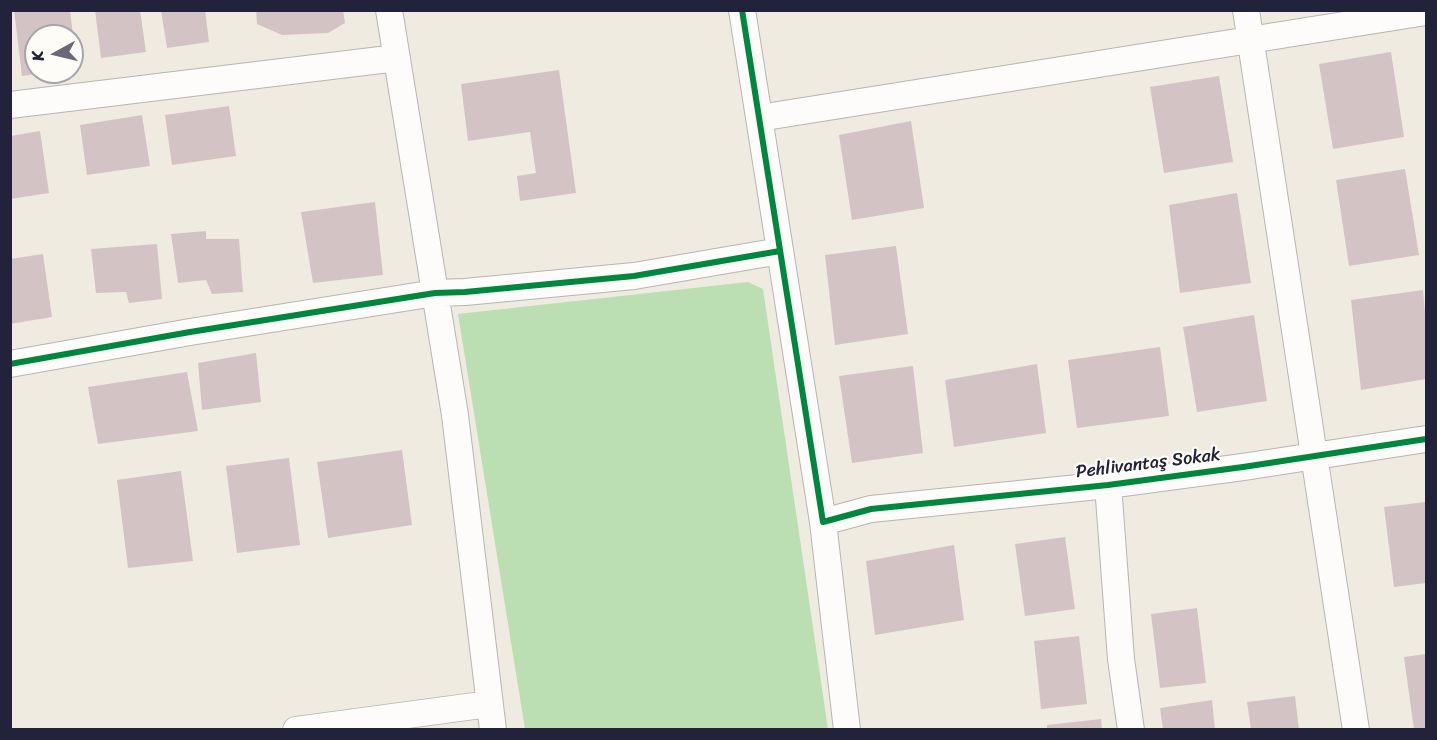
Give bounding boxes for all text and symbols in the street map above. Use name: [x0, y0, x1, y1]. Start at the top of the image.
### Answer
north arrow: [24, 24, 84, 84]
text: K: [23, 49, 53, 63]
street label: Pehlivantaş Sokak: [1075, 444, 1221, 484]

